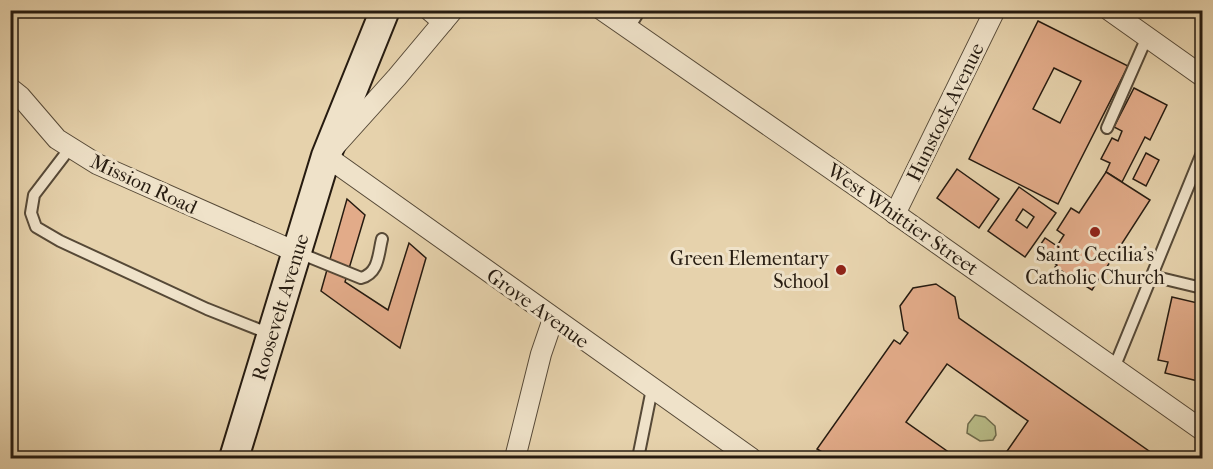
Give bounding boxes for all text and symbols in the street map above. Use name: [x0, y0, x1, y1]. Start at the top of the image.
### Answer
street label: Hunstock Avenue: [902, 39, 989, 185]
street label: Mission Road: [87, 150, 202, 220]
street label: West Whittier Street: [822, 158, 983, 280]
marker: Saint Cecilia's Catholic Church: [1088, 225, 1102, 239]
street label: Roosevelt Avenue: [247, 231, 314, 383]
place label: Saint Cecilia's Catholic Church: [1025, 243, 1166, 289]
place label: Green Elementary School: [670, 247, 830, 293]
marker: Green Elementary School: [834, 263, 848, 277]
street label: Grove Avenue: [482, 264, 593, 353]

